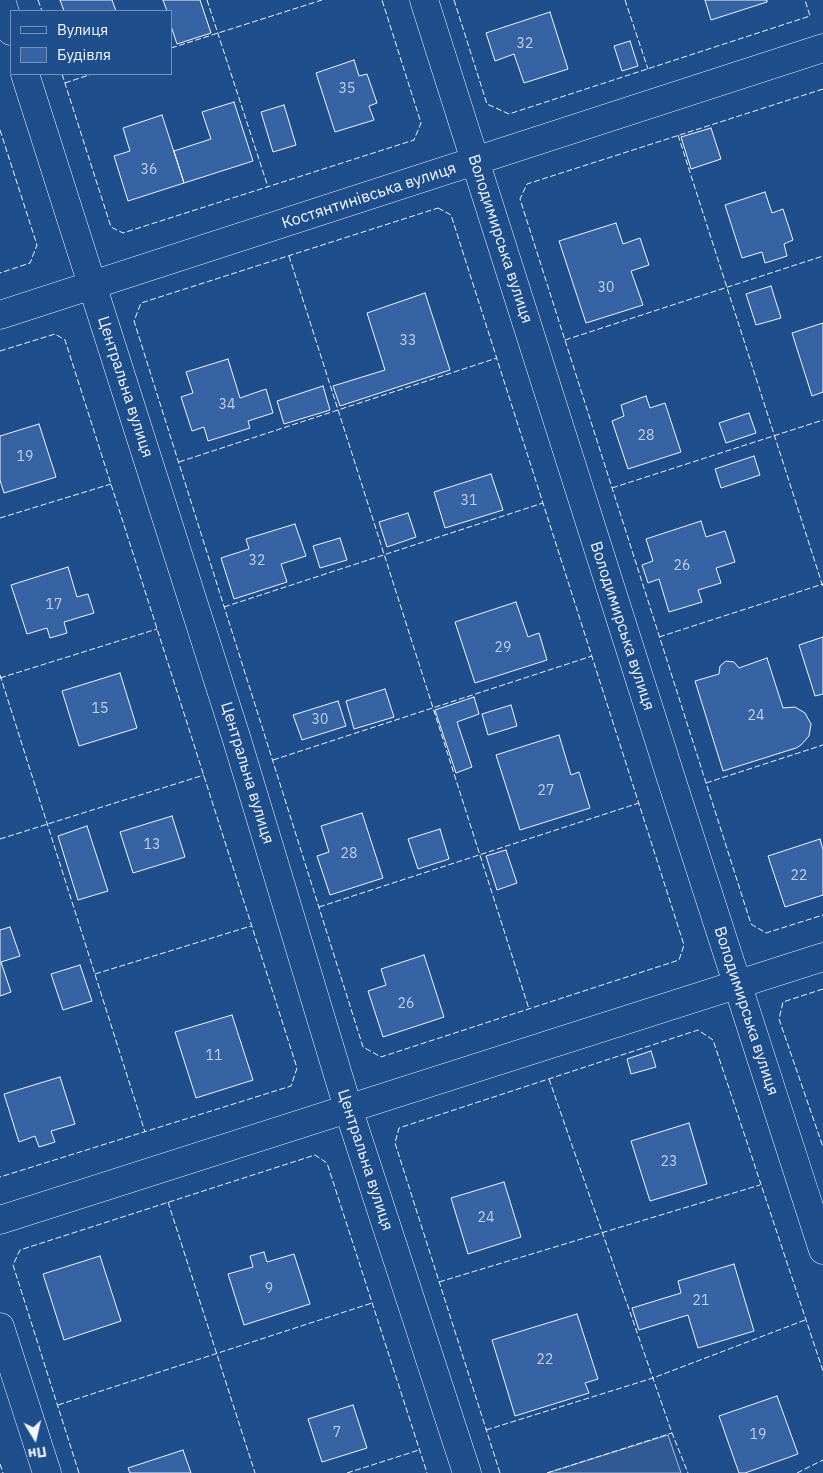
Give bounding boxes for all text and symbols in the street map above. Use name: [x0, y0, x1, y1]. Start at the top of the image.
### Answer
legend: [10, 10, 172, 75]
text: Вулиця: [57, 20, 108, 39]
house number: 32: [517, 36, 533, 52]
text: Будівля: [57, 45, 111, 64]
house number: 35: [339, 81, 355, 97]
street label: Володимирська вулиця: [464, 152, 536, 326]
street label: Костянтинівська вулиця: [279, 159, 459, 233]
house number: 36: [141, 162, 157, 178]
house number: 30: [598, 280, 614, 296]
street label: Центральна вулиця: [93, 314, 157, 460]
house number: 33: [400, 333, 416, 349]
house number: 34: [219, 397, 235, 413]
house number: 28: [638, 428, 654, 444]
house number: 19: [17, 449, 33, 465]
house number: 31: [461, 493, 477, 509]
street label: Володимирська вулиця: [586, 539, 658, 713]
house number: 32: [249, 553, 265, 569]
house number: 26: [674, 558, 690, 574]
house number: 17: [46, 597, 62, 613]
house number: 29: [495, 640, 511, 656]
street label: Центральна вулиця: [216, 700, 278, 846]
house number: 15: [92, 701, 108, 717]
house number: 24: [748, 708, 764, 724]
house number: 30: [312, 712, 328, 728]
house number: 27: [538, 783, 554, 799]
house number: 13: [144, 837, 160, 853]
house number: 28: [341, 846, 357, 862]
house number: 22: [791, 868, 807, 884]
street label: Володимирська вулиця: [710, 924, 782, 1098]
house number: 26: [398, 996, 414, 1012]
house number: 11: [206, 1048, 222, 1064]
street label: Центральна вулиця: [333, 1087, 397, 1233]
house number: 23: [661, 1154, 677, 1170]
house number: 24: [478, 1210, 494, 1226]
house number: 9: [265, 1281, 273, 1297]
house number: 21: [693, 1293, 709, 1309]
house number: 22: [537, 1352, 553, 1368]
north arrow: [10, 1413, 60, 1463]
house number: 7: [333, 1425, 341, 1441]
house number: 19: [750, 1427, 766, 1443]
text: Пн: [27, 1442, 48, 1463]

